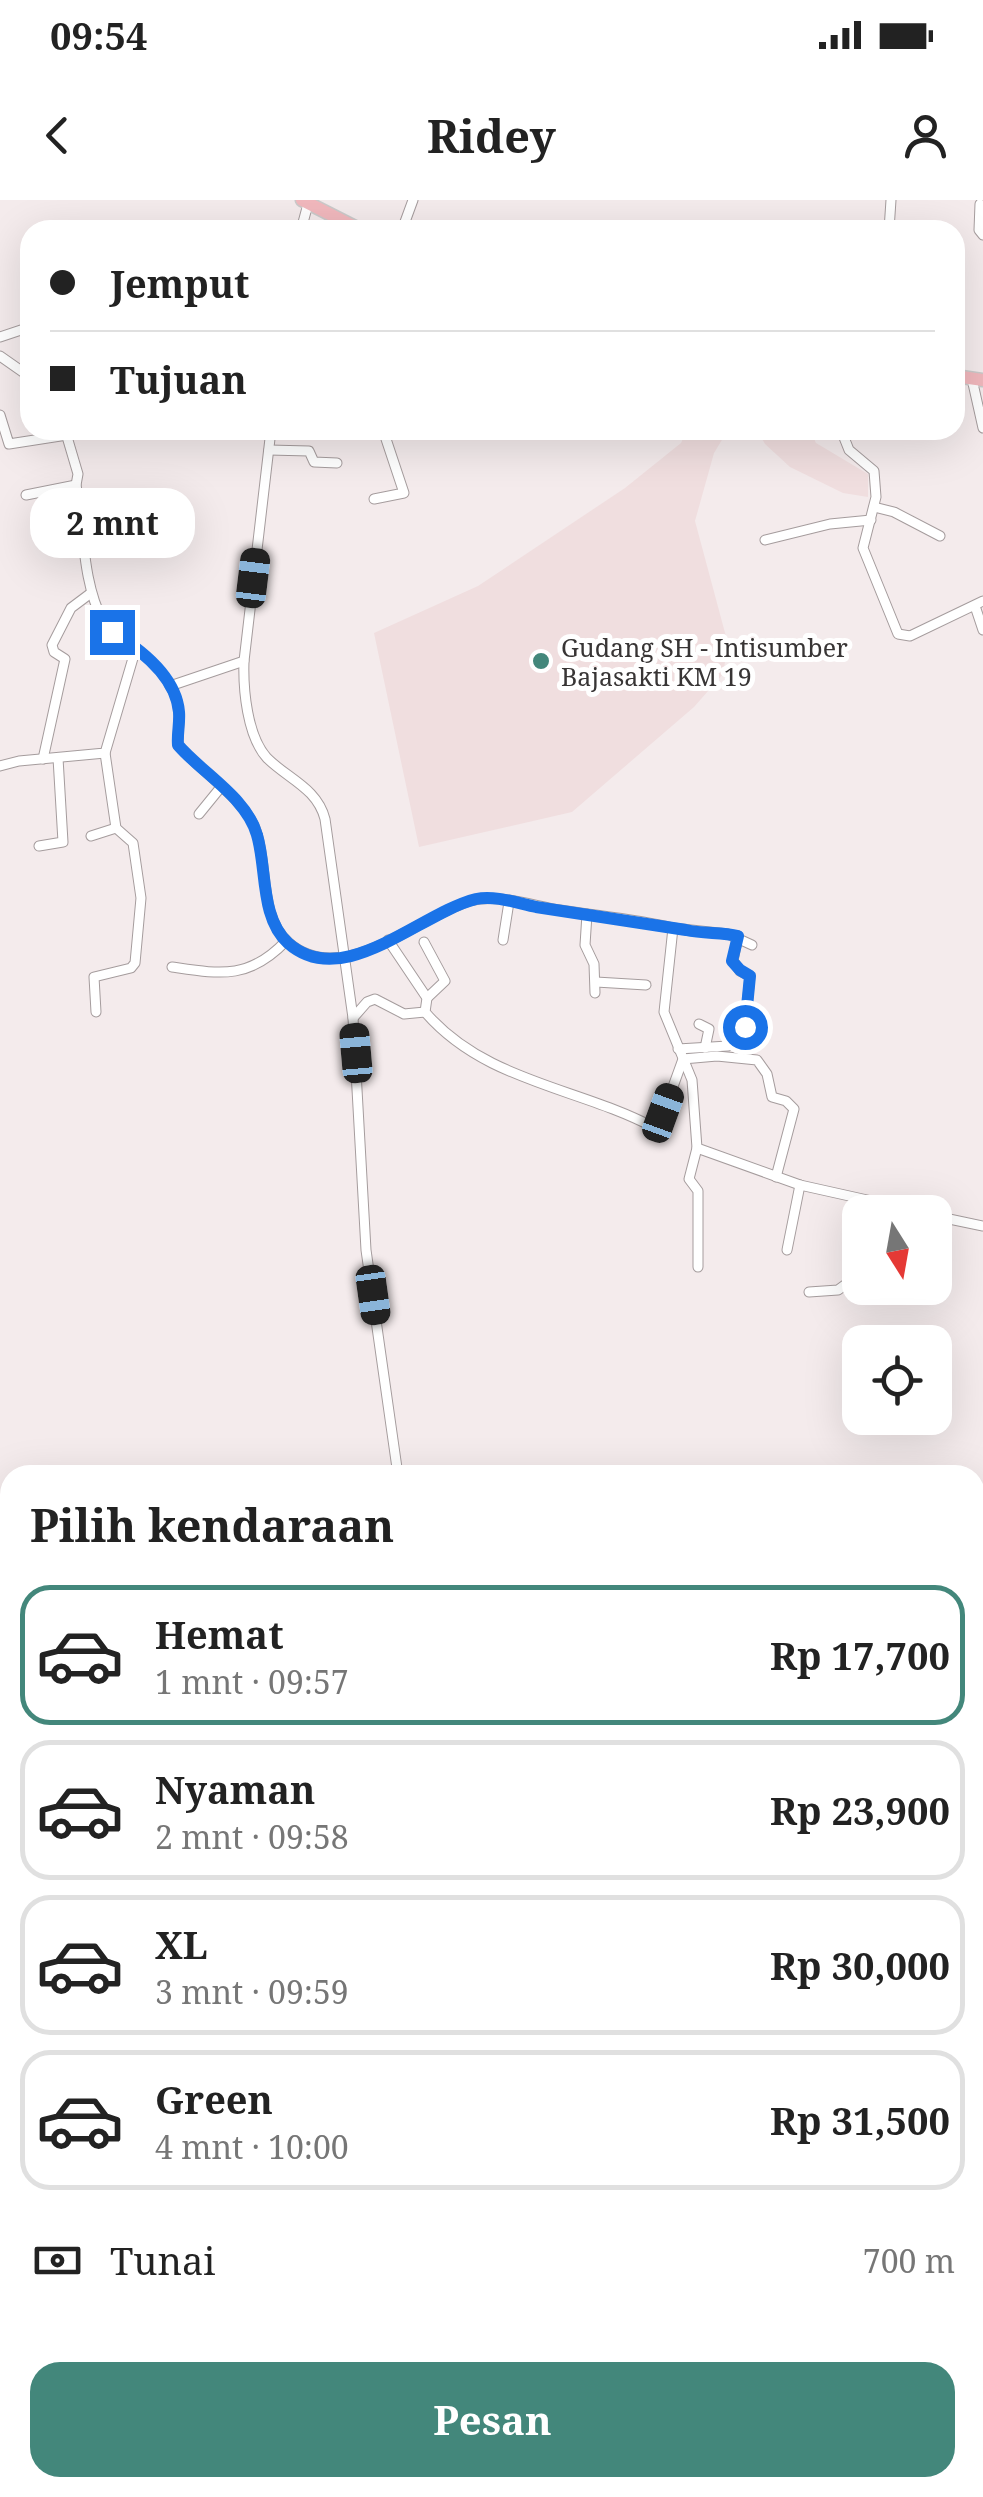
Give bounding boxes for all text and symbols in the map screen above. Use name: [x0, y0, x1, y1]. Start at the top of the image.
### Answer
text: 09:54: [50, 9, 147, 61]
text: Ridey: [427, 105, 556, 166]
icon: back: [30, 108, 85, 163]
icon: person: [898, 108, 953, 163]
text: Jemput: [110, 257, 250, 309]
text: Tujuan: [110, 353, 247, 405]
callout: 2 mnt: [29, 487, 194, 557]
text: 2 mnt: [66, 501, 159, 544]
car: [234, 546, 272, 610]
route end: [90, 610, 135, 655]
place label: Gudang SH - Intisumber Bajasakti KM 19: [561, 630, 848, 693]
marker: Gudang SH - Intisumber Bajasakti KM 19: [530, 650, 552, 672]
route start: [723, 1005, 768, 1050]
car: [338, 1022, 374, 1084]
car: [639, 1080, 687, 1146]
north arrow: [842, 1195, 952, 1305]
map controls: [842, 1195, 952, 1435]
car: [354, 1263, 392, 1327]
button: locate: [842, 1325, 952, 1435]
text: Pilih kendaraan: [30, 1494, 394, 1555]
text: Hemat: [155, 1608, 284, 1660]
icon: car: [35, 1610, 125, 1700]
text: Rp 17,700: [770, 1629, 950, 1681]
text: 1 mnt · 09:57: [155, 1660, 349, 1703]
text: Nyaman: [155, 1763, 315, 1815]
icon: car: [35, 1765, 125, 1855]
text: Rp 23,900: [770, 1784, 950, 1836]
text: 2 mnt · 09:58: [155, 1815, 349, 1858]
text: XL: [155, 1918, 208, 1970]
icon: car: [35, 1920, 125, 2010]
text: Rp 30,000: [770, 1939, 950, 1991]
text: 3 mnt · 09:59: [155, 1970, 349, 2013]
text: Green: [155, 2073, 273, 2125]
icon: car: [35, 2075, 125, 2165]
text: Rp 31,500: [770, 2094, 950, 2146]
text: 4 mnt · 10:00: [155, 2125, 349, 2168]
icon: cash: [30, 2233, 85, 2288]
text: Tunai: [110, 2234, 216, 2286]
text: 700 m: [863, 2239, 955, 2282]
button: Pesan: [30, 2362, 955, 2477]

